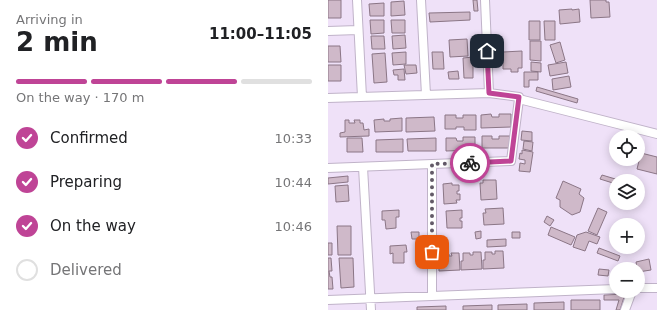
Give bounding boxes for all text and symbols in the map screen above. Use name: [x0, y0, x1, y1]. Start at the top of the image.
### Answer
text: Arriving in: [16, 12, 83, 27]
text: 11:00–11:05: [209, 25, 312, 43]
text: 2 min: [16, 27, 98, 57]
pin: [470, 34, 504, 68]
icon: home: [476, 40, 498, 62]
text: On the way · 170 m: [16, 90, 144, 105]
icon: check: [16, 127, 38, 149]
text: Confirmed: [50, 129, 128, 147]
map controls: [609, 130, 645, 298]
button: locate: [609, 130, 645, 166]
text: 10:33: [275, 131, 312, 146]
courier: [450, 143, 490, 183]
icon: bike: [459, 152, 481, 174]
icon: check: [16, 171, 38, 193]
text: Preparing: [50, 173, 122, 191]
button: layers: [609, 174, 645, 210]
text: 10:44: [275, 175, 312, 190]
icon: check: [16, 215, 38, 237]
text: On the way: [50, 217, 136, 235]
button: +: [609, 218, 645, 254]
text: 10:46: [275, 219, 312, 234]
pin: [415, 235, 449, 269]
icon: bag: [421, 241, 443, 263]
text: Delivered: [50, 261, 122, 279]
button: −: [609, 262, 645, 298]

